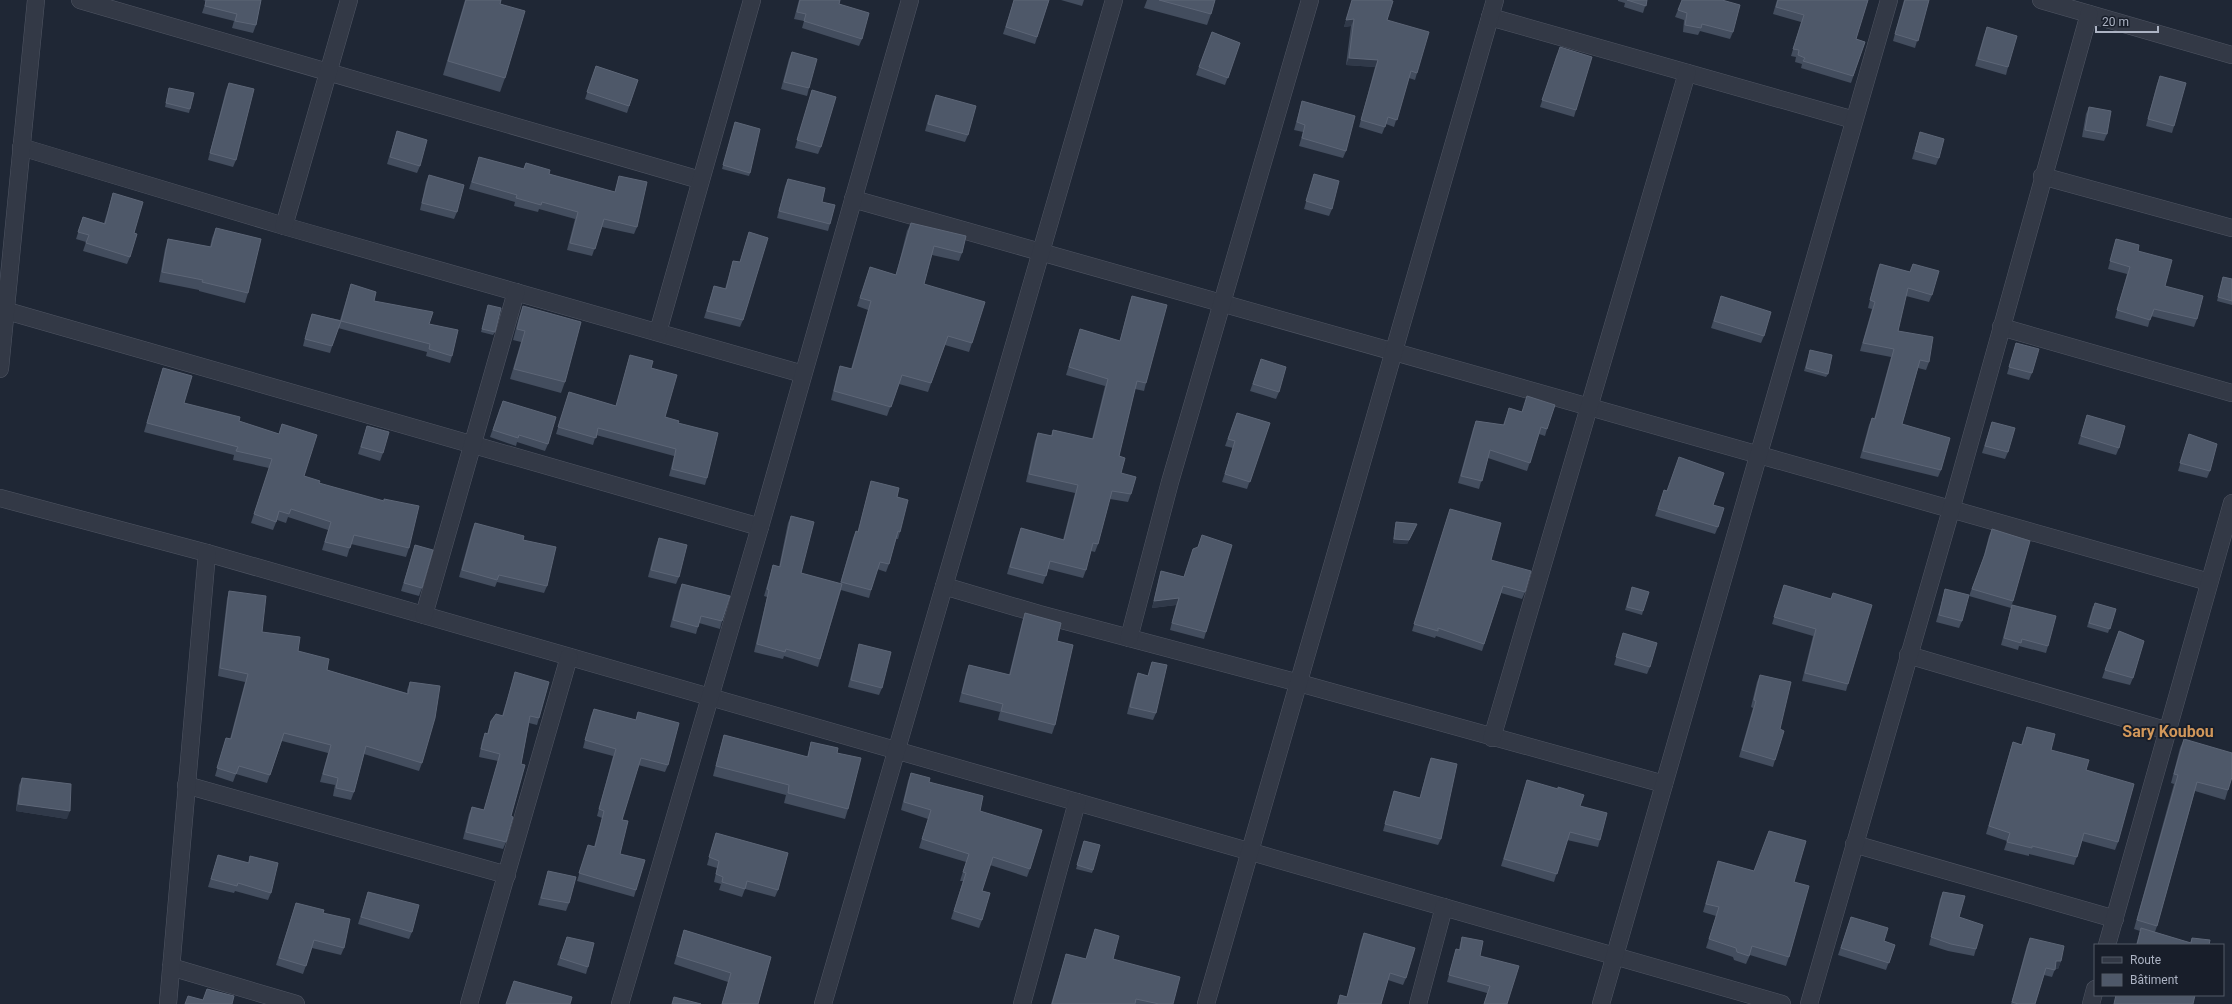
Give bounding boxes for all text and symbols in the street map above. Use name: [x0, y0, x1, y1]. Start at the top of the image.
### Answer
scale bar: [2096, 8, 2158, 34]
text: 20 m: [2102, 15, 2129, 29]
district label: Sary Koubou: [2122, 722, 2214, 741]
legend: [2094, 944, 2224, 996]
text: Route: [2130, 953, 2161, 967]
text: Bâtiment: [2130, 973, 2178, 987]

